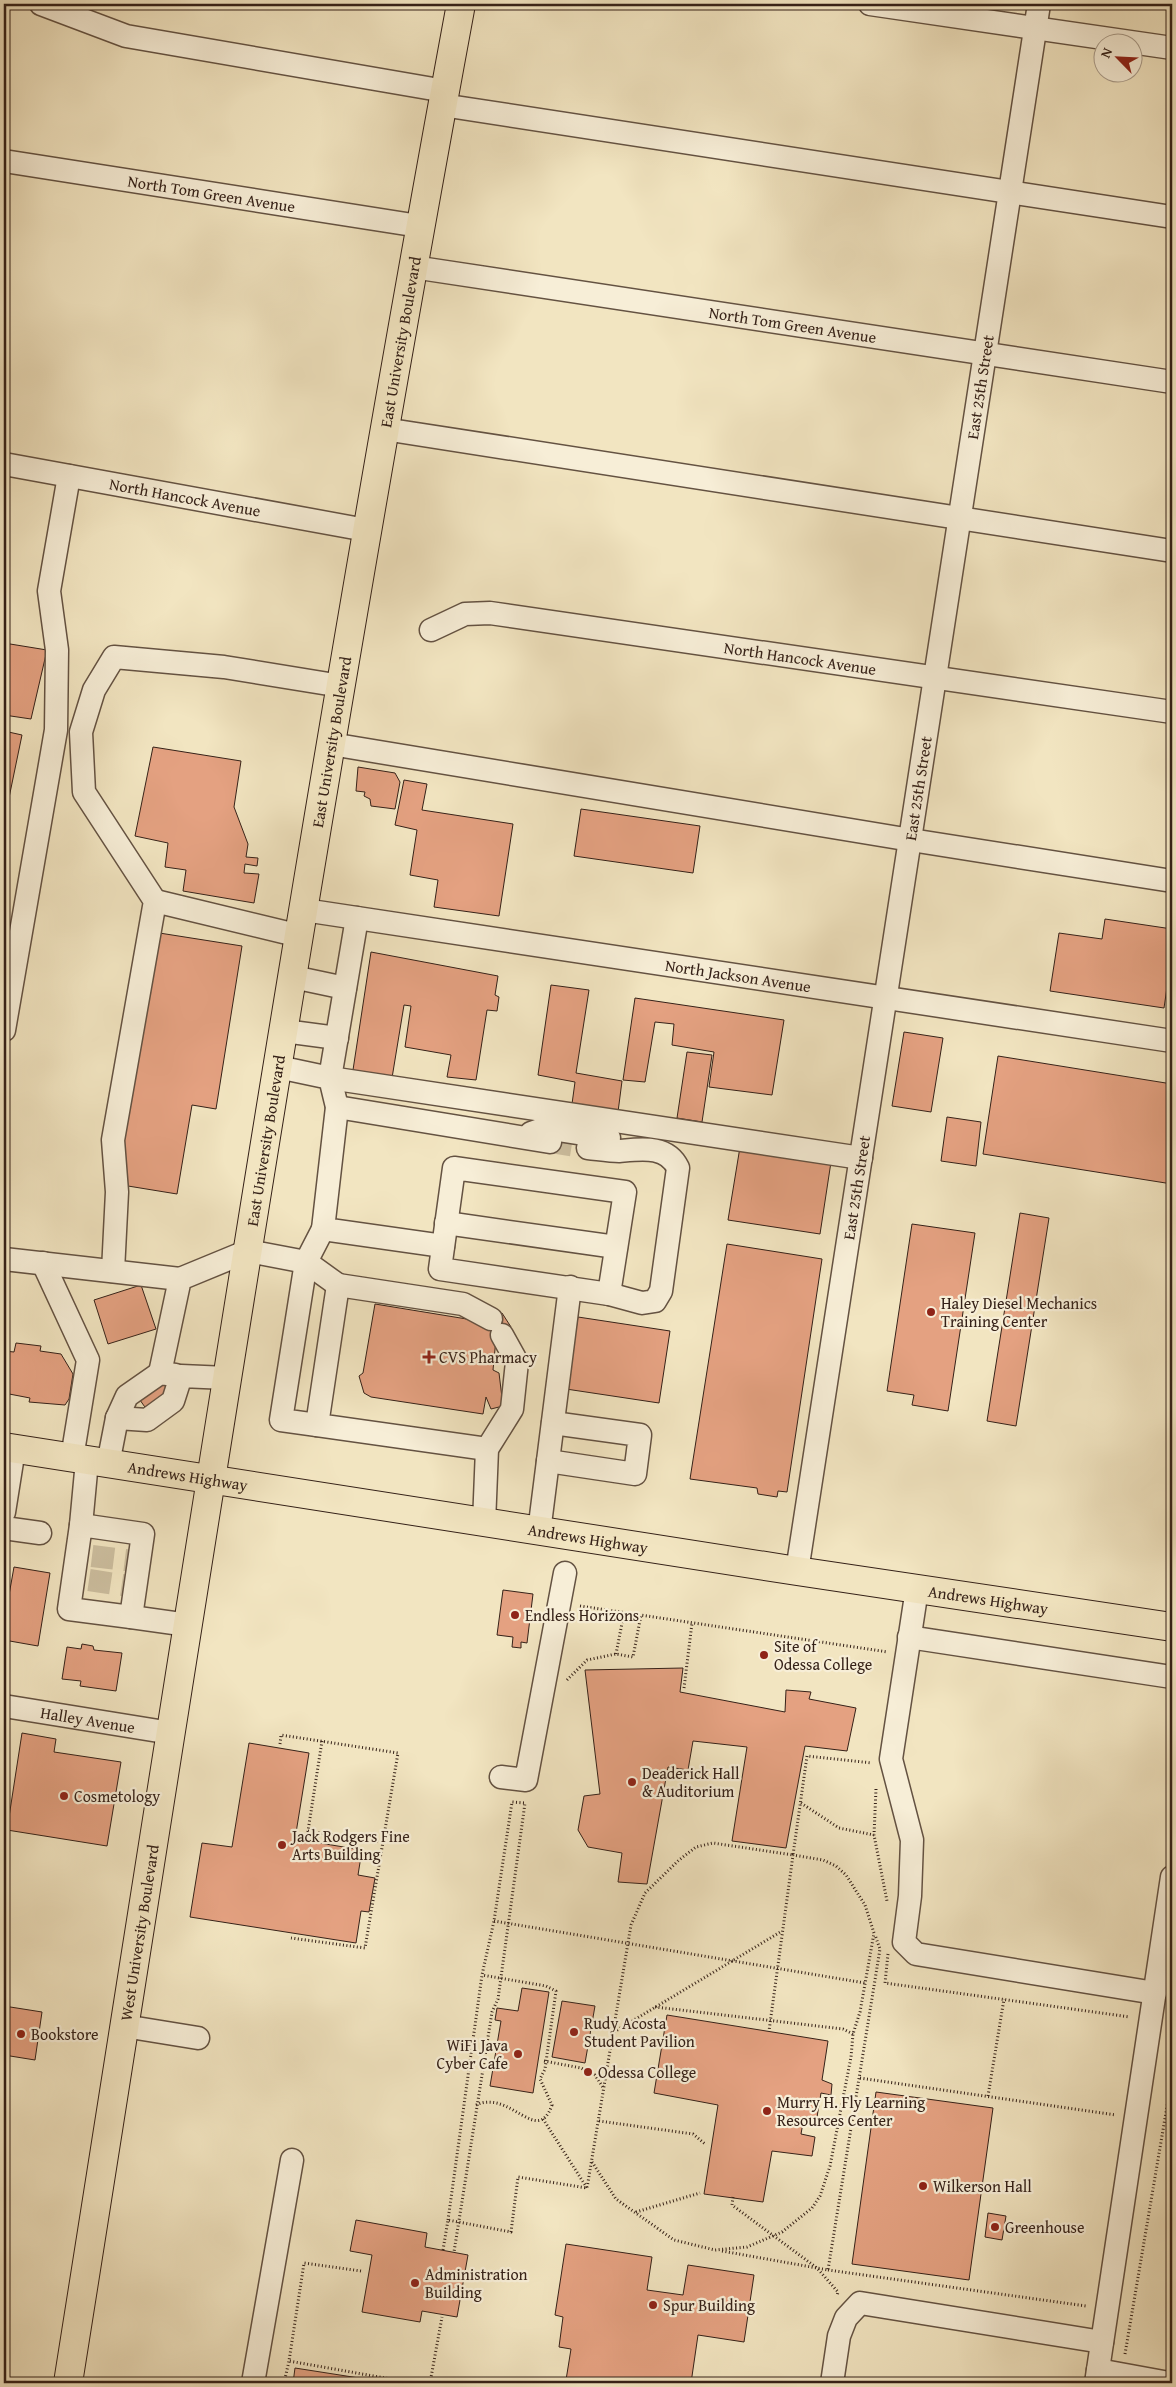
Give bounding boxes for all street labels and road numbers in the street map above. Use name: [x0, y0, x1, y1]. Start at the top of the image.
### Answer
street label: North Tom Green Avenue: [126, 169, 297, 218]
street label: East University Boulevard: [373, 254, 427, 429]
street label: North Tom Green Avenue: [707, 300, 878, 349]
street label: East 25th Street: [960, 333, 1000, 441]
street label: North Hancock Avenue: [107, 471, 263, 523]
street label: North Hancock Avenue: [722, 635, 878, 681]
street label: East University Boulevard: [305, 654, 358, 829]
street label: East 25th Street: [898, 734, 938, 842]
street label: North Jackson Avenue: [664, 953, 813, 998]
street label: East University Boulevard: [240, 1053, 291, 1228]
street label: East 25th Street: [836, 1133, 876, 1241]
street label: Andrews Highway: [126, 1455, 249, 1497]
street label: Andrews Highway: [526, 1517, 650, 1560]
street label: Andrews Highway: [927, 1579, 1050, 1620]
street label: Halley Avenue: [39, 1700, 137, 1739]
street label: West University Boulevard: [113, 1842, 165, 2022]

